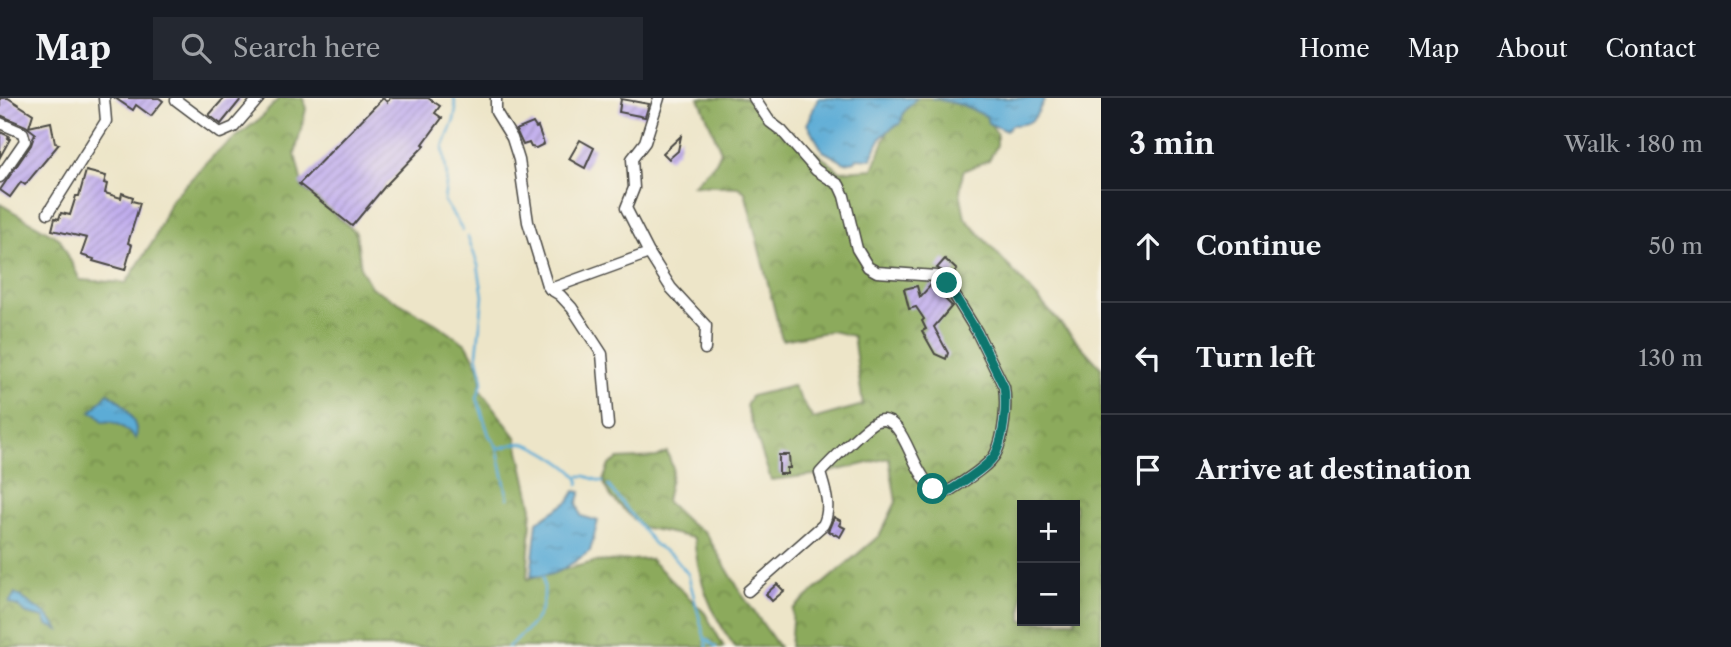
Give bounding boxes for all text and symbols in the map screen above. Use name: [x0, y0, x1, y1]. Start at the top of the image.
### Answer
search box: [153, 17, 643, 80]
text: Map: [35, 28, 111, 69]
icon: search: [177, 29, 215, 67]
text: Search here: [233, 32, 380, 64]
text: Home: [1299, 34, 1370, 63]
text: Map: [1408, 34, 1459, 63]
text: About: [1497, 34, 1568, 63]
text: Contact: [1606, 34, 1696, 63]
text: 3 min: [1129, 125, 1215, 162]
text: Walk · 180 m: [1564, 130, 1703, 158]
icon: ahead: [1129, 227, 1167, 265]
text: Continue: [1196, 230, 1321, 262]
text: 50 m: [1648, 232, 1703, 260]
route end: [931, 267, 962, 298]
icon: left: [1129, 339, 1167, 377]
text: Turn left: [1196, 342, 1315, 374]
text: 130 m: [1639, 344, 1703, 372]
icon: arrive: [1129, 451, 1167, 489]
text: Arrive at destination: [1196, 454, 1471, 486]
route start: [917, 473, 948, 504]
map controls: [1017, 500, 1080, 626]
button: +: [1017, 500, 1080, 563]
button: −: [1017, 563, 1080, 626]

